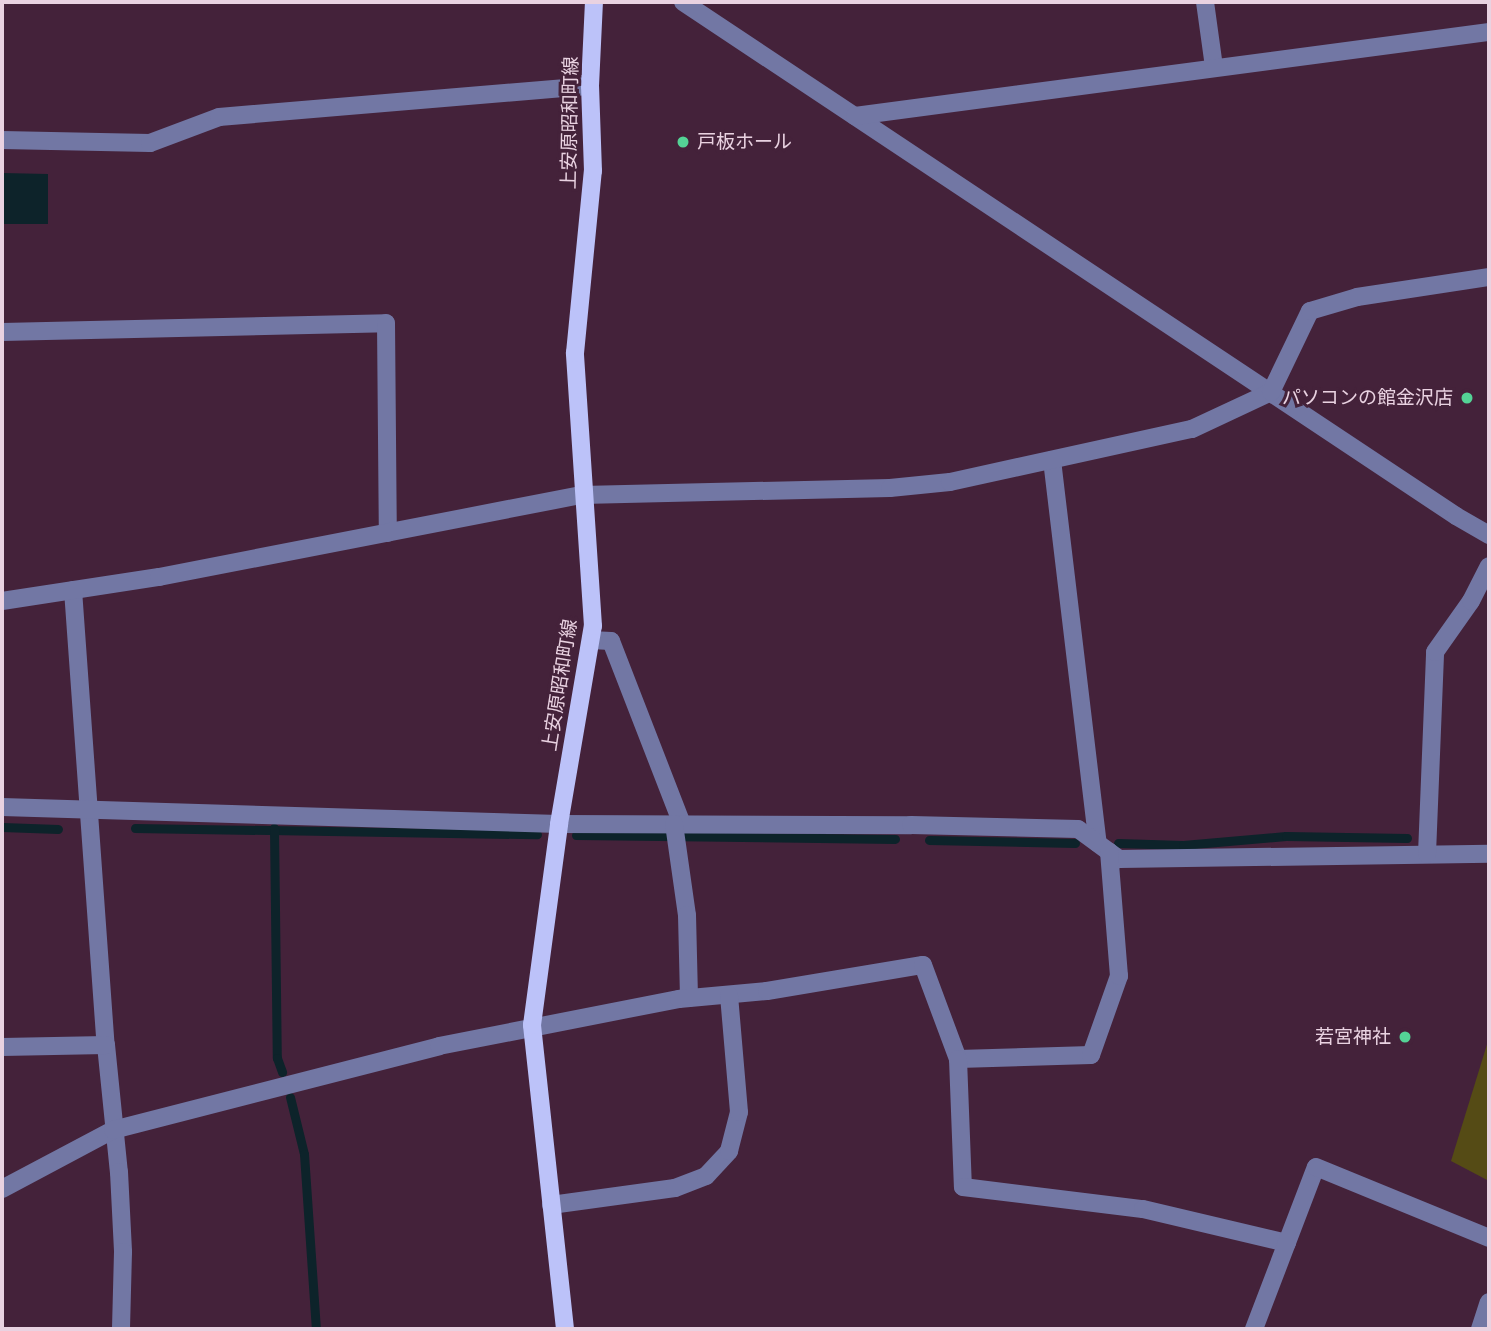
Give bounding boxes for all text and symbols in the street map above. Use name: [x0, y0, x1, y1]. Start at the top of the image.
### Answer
street label: 上安原昭和町線: [557, 56, 583, 190]
place label: 戸板ホール: [697, 131, 792, 153]
marker: 戸板ホール: [675, 134, 691, 150]
place label: パソコンの館金沢店: [1282, 387, 1453, 409]
marker: パソコンの館金沢店: [1459, 390, 1475, 406]
street label: 上安原昭和町線: [538, 618, 582, 752]
place label: 若宮神社: [1315, 1026, 1391, 1048]
marker: 若宮神社: [1397, 1029, 1413, 1045]

